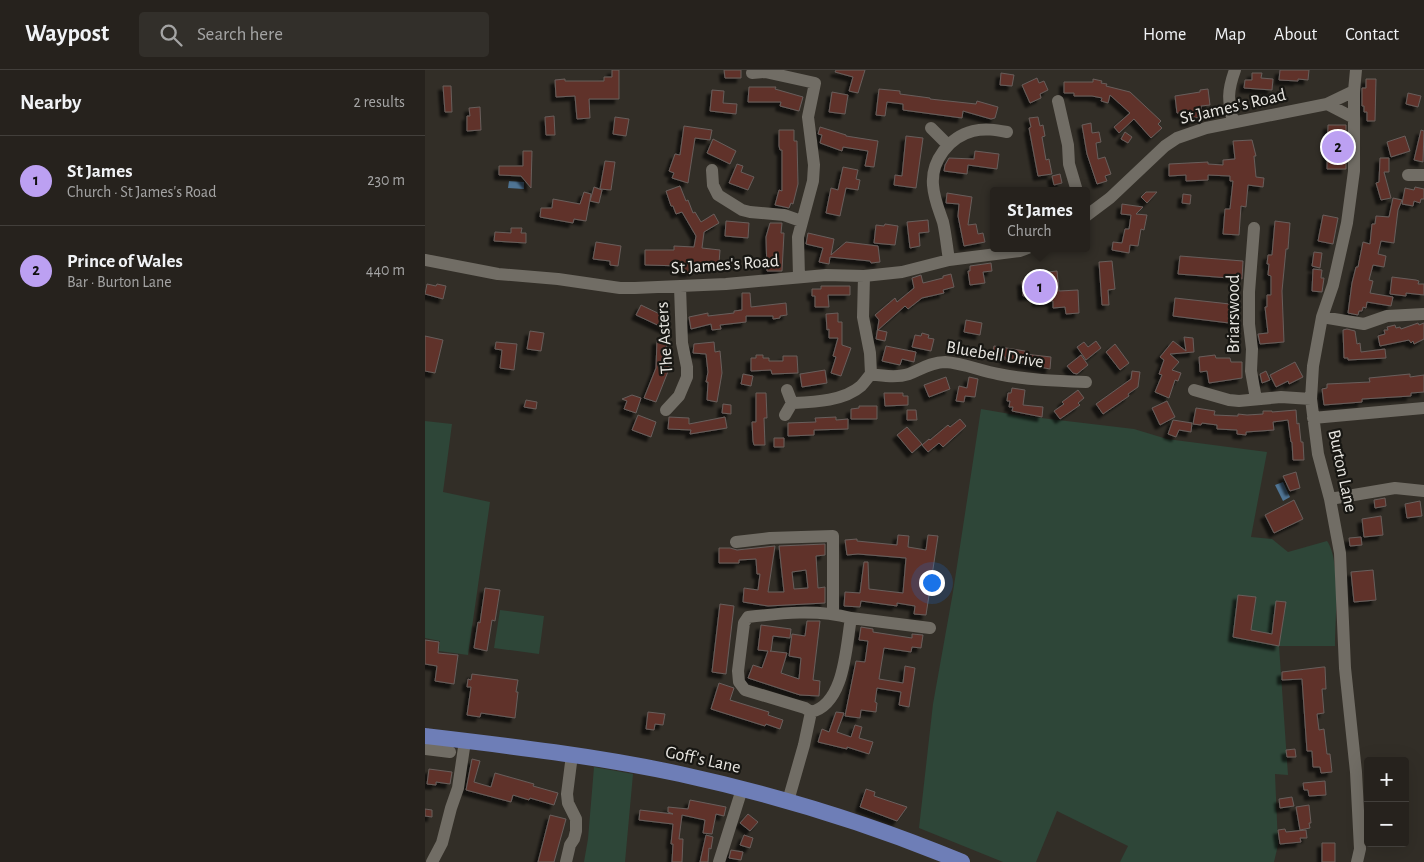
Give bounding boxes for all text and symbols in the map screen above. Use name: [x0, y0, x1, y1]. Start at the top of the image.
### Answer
search box: [139, 12, 489, 57]
icon: search: [157, 21, 185, 49]
text: Waypost: [25, 22, 109, 46]
text: Search here: [197, 25, 283, 44]
text: Home: [1143, 26, 1186, 44]
text: Map: [1214, 26, 1246, 44]
text: About: [1274, 26, 1317, 44]
text: Contact: [1345, 26, 1399, 44]
street label: St James's Road: [1178, 86, 1288, 128]
text: Nearby: [20, 92, 81, 113]
text: 2 results: [353, 94, 405, 110]
pin: 2: [1322, 128, 1354, 166]
text: St James: [67, 162, 132, 181]
text: 1: [33, 172, 39, 188]
text: 230 m: [367, 172, 405, 188]
text: Church · St James's Road: [67, 184, 217, 200]
popup: [990, 187, 1090, 252]
text: St James: [1007, 201, 1073, 220]
text: Church: [1007, 223, 1052, 239]
text: Prince of Wales: [67, 252, 183, 271]
street label: St James's Road: [670, 252, 780, 278]
text: 2: [32, 262, 40, 278]
text: 440 m: [366, 262, 405, 278]
pin: 1: [1024, 268, 1056, 306]
text: Bar · Burton Lane: [67, 274, 172, 290]
street label: Briarswood: [1225, 274, 1243, 354]
street label: The Asters: [653, 301, 677, 375]
street label: Bluebell Drive: [945, 338, 1045, 372]
street label: Burton Lane: [1324, 428, 1360, 514]
your location: [919, 570, 945, 596]
street label: Goff's Lane: [664, 743, 742, 777]
map controls: [1364, 757, 1409, 847]
button: +: [1364, 757, 1409, 802]
button: −: [1364, 802, 1409, 847]

